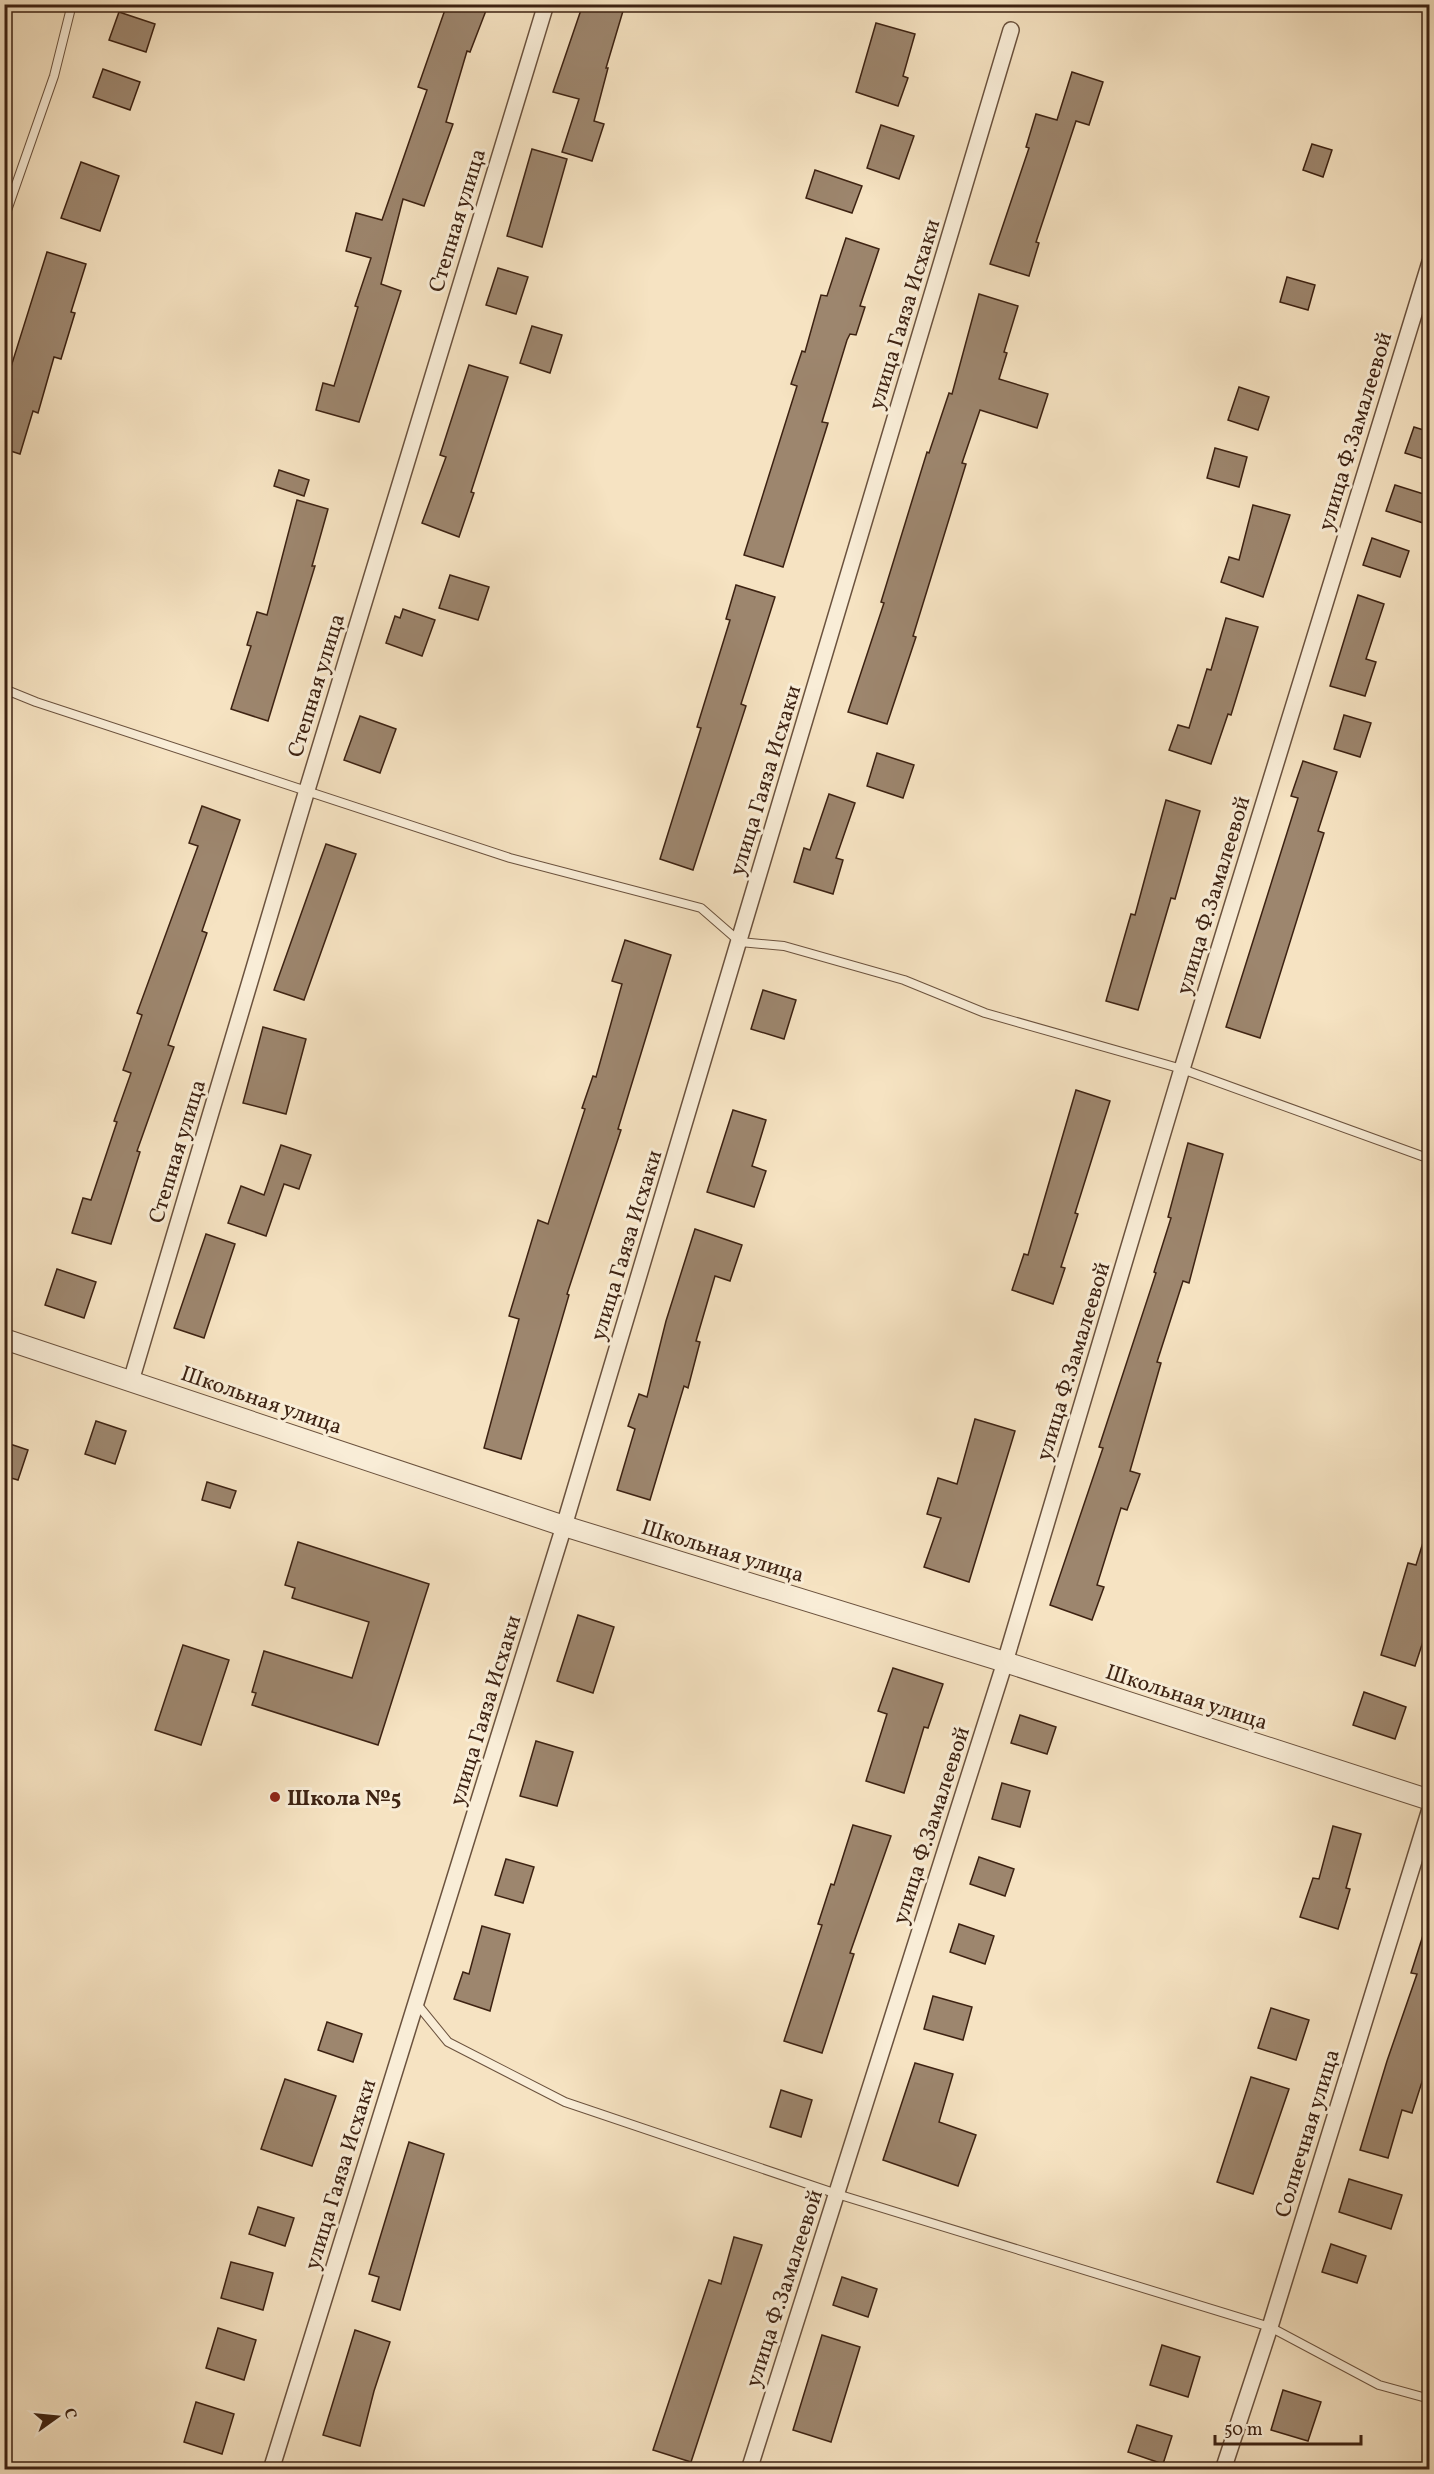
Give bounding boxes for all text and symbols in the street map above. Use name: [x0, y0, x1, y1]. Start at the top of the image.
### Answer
street label: Степная улица: [422, 145, 495, 296]
street label: улица Гаяза Исхаки: [862, 216, 949, 414]
street label: улица Ф.Замалеевой: [1311, 329, 1401, 535]
street label: Степная улица: [281, 610, 354, 761]
street label: улица Гаяза Исхаки: [723, 682, 810, 880]
street label: улица Ф.Замалеевой: [1169, 793, 1259, 999]
street label: Степная улица: [142, 1076, 215, 1227]
street label: улица Гаяза Исхаки: [584, 1147, 671, 1345]
street label: улица Ф.Замалеевой: [1029, 1259, 1119, 1465]
street label: Школьная улица: [176, 1359, 346, 1444]
street label: Школьная улица: [637, 1513, 808, 1592]
street label: улица Гаяза Исхаки: [443, 1612, 530, 1810]
street label: Школьная улица: [1101, 1658, 1271, 1739]
street label: улица Ф.Замалеевой: [886, 1723, 979, 1929]
place label: Школа №5: [287, 1784, 401, 1815]
marker: Школа №5: [268, 1790, 282, 1804]
street label: Солнечная улица: [1268, 2046, 1349, 2222]
street label: улица Гаяза Исхаки: [298, 2076, 385, 2274]
street label: улица Ф.Замалеевой: [739, 2186, 832, 2392]
north arrow: [27, 2387, 87, 2447]
text: С: [58, 2406, 82, 2421]
scale bar: [1215, 2408, 1360, 2446]
text: 50 m: [1224, 2418, 1263, 2443]

